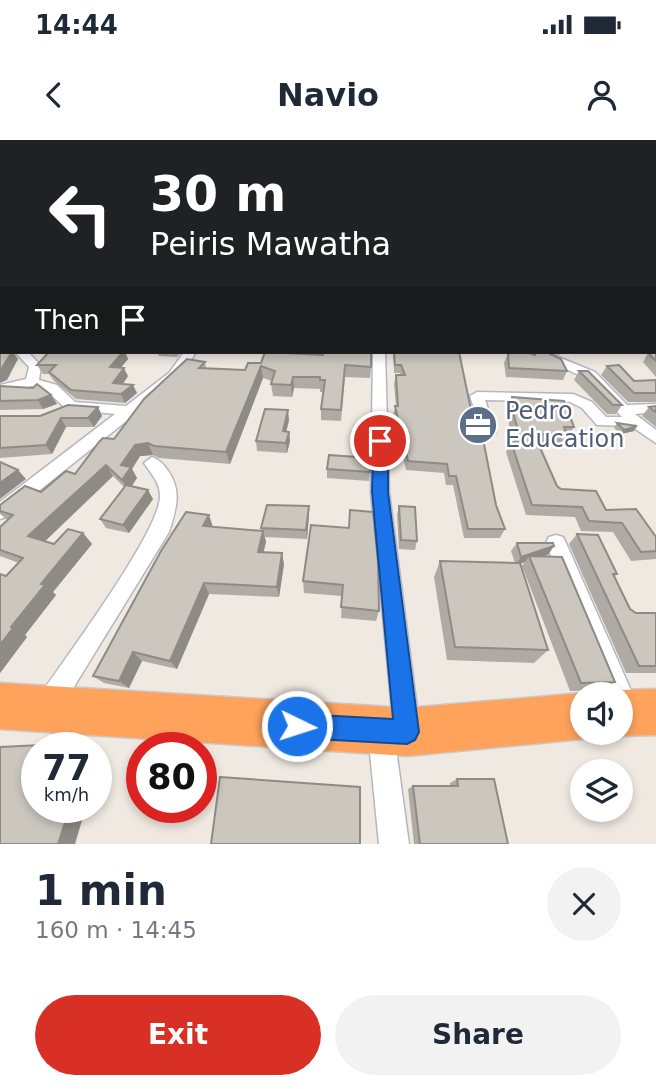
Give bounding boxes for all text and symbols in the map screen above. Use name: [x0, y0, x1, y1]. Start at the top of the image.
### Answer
text: 14:44: [35, 10, 118, 40]
icon: back: [35, 76, 73, 114]
text: Navio: [277, 76, 379, 114]
icon: person: [583, 76, 621, 114]
text: 30 m: [150, 166, 286, 223]
icon: left: [35, 168, 126, 259]
text: Peiris Mawatha: [150, 225, 391, 263]
icon: arrive: [114, 301, 152, 339]
text: Then: [35, 305, 100, 335]
place label: Pedro Education: [505, 397, 624, 453]
office icon: Pedro Education: [457, 404, 499, 446]
pin: [350, 411, 410, 471]
icon: arrive: [361, 422, 399, 460]
map controls: [570, 682, 633, 822]
button: sound: [570, 682, 633, 745]
position arrow: [260, 689, 334, 763]
speed limit sign: 80: [126, 732, 217, 823]
text: 77: [42, 748, 91, 788]
button: layers: [570, 759, 633, 822]
text: km/h: [44, 784, 89, 805]
text: 1 min: [35, 866, 167, 915]
button: close: [547, 867, 621, 941]
text: 160 m · 14:45: [35, 917, 197, 943]
button: Exit: [35, 995, 321, 1075]
button: Share: [335, 995, 621, 1075]

